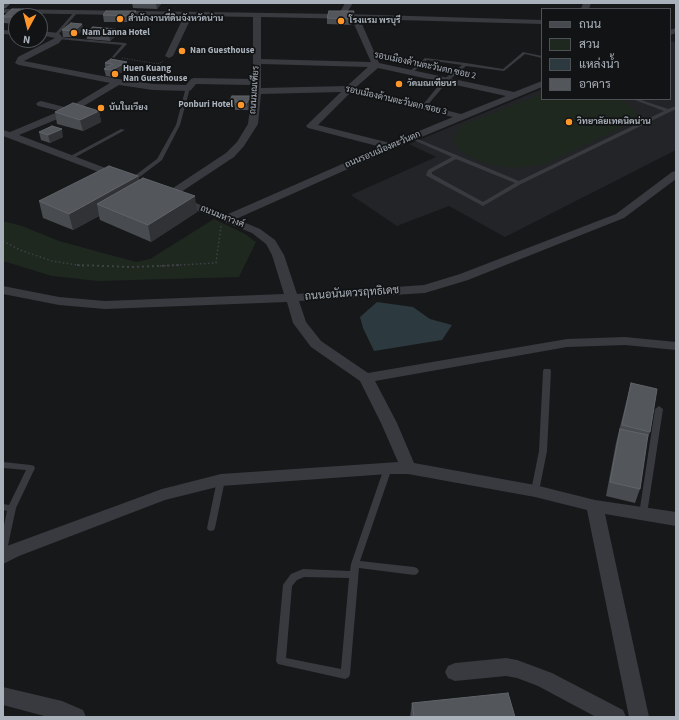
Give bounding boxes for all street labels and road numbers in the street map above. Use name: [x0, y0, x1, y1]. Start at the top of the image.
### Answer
street label: รอบเมืองด้านตะวันตก ซอย 2: [373, 50, 477, 82]
street label: ถนนมณเฑียร: [248, 65, 262, 115]
street label: รอบเมืองด้านตะวันตก ซอย 3: [344, 84, 448, 118]
street label: ถนนรอบเมืองตะวันตก: [344, 129, 422, 171]
street label: ถนนมหาวงศ์: [198, 203, 246, 231]
street label: ถนนอนันตวรฤทธิเดช: [304, 284, 400, 304]

